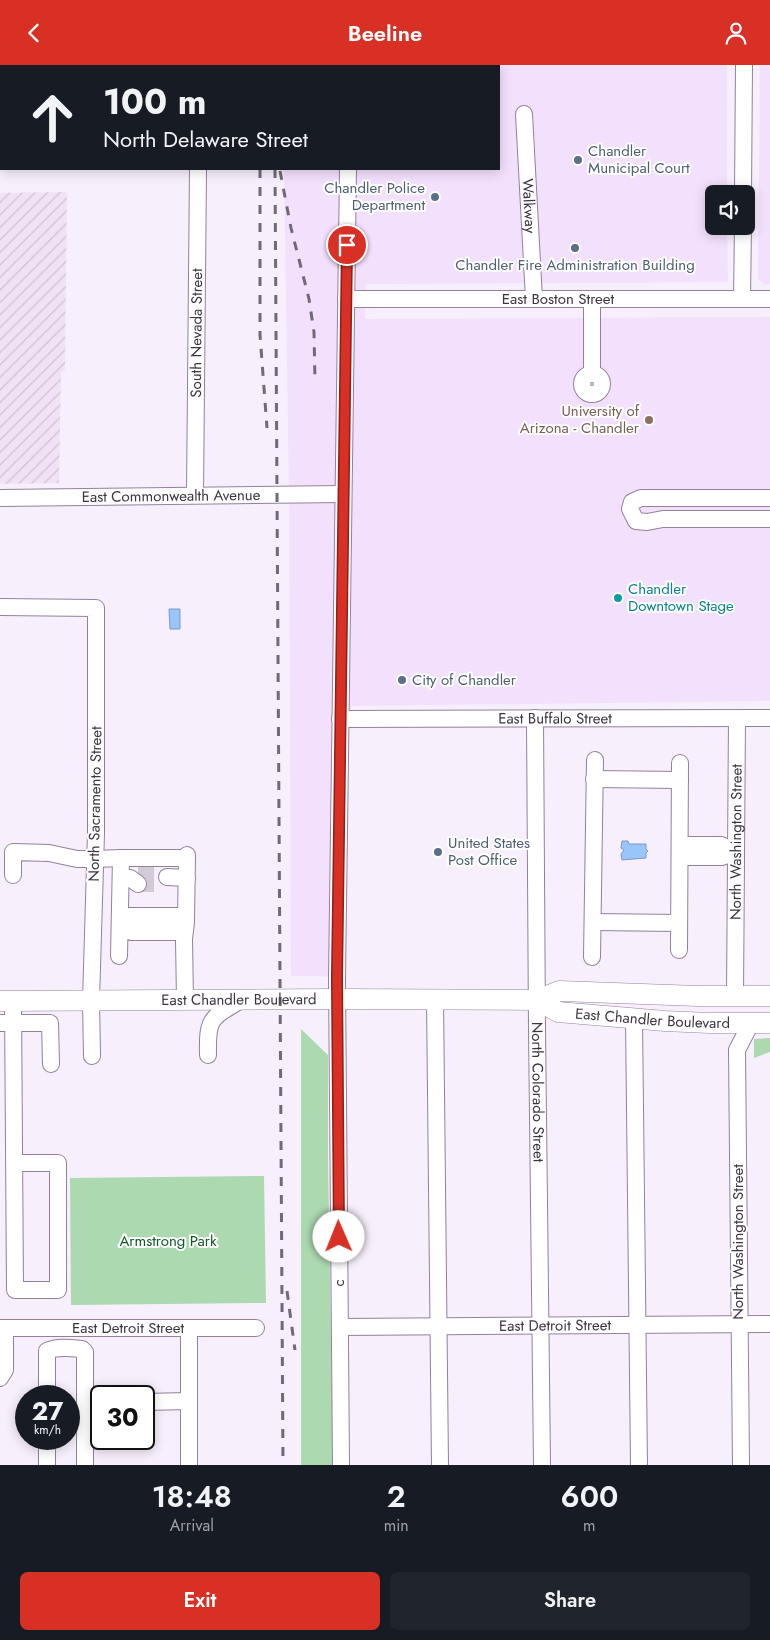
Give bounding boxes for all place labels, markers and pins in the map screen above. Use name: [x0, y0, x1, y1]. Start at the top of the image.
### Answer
place label: Chandler Municipal Court: [588, 140, 690, 179]
marker: Chandler Municipal Court: [572, 154, 584, 166]
place label: Chandler Police Department: [324, 177, 425, 216]
marker: Chandler Police Department: [429, 191, 441, 203]
pin: [326, 224, 368, 266]
marker: Chandler Fire Administration Building: [569, 242, 581, 254]
place label: Chandler Fire Administration Building: [455, 254, 695, 276]
place label: University of Arizona - Chandler: [520, 400, 640, 439]
marker: University of Arizona - Chandler: [643, 414, 655, 426]
place label: Chandler Downtown Stage: [628, 578, 734, 617]
marker: Chandler Downtown Stage: [612, 592, 624, 604]
place label: City of Chandler: [412, 669, 517, 691]
marker: City of Chandler: [396, 674, 408, 686]
place label: United States Post Office: [448, 832, 530, 871]
marker: United States Post Office: [432, 846, 444, 858]

